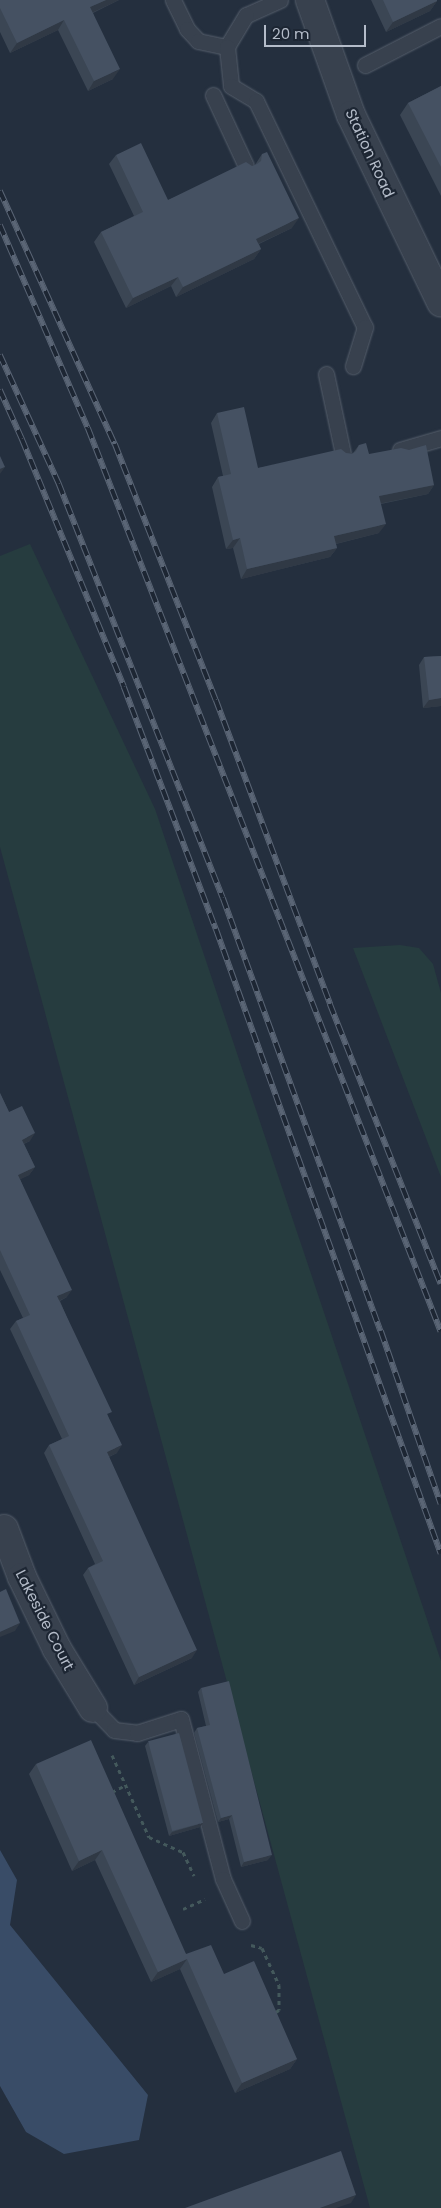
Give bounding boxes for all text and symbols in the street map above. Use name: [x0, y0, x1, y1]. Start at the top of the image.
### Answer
scale bar: [266, 15, 368, 47]
text: 20 m: [272, 23, 310, 44]
street label: Station Road: [342, 106, 398, 200]
street label: Lakeside Court: [12, 1567, 78, 1673]

